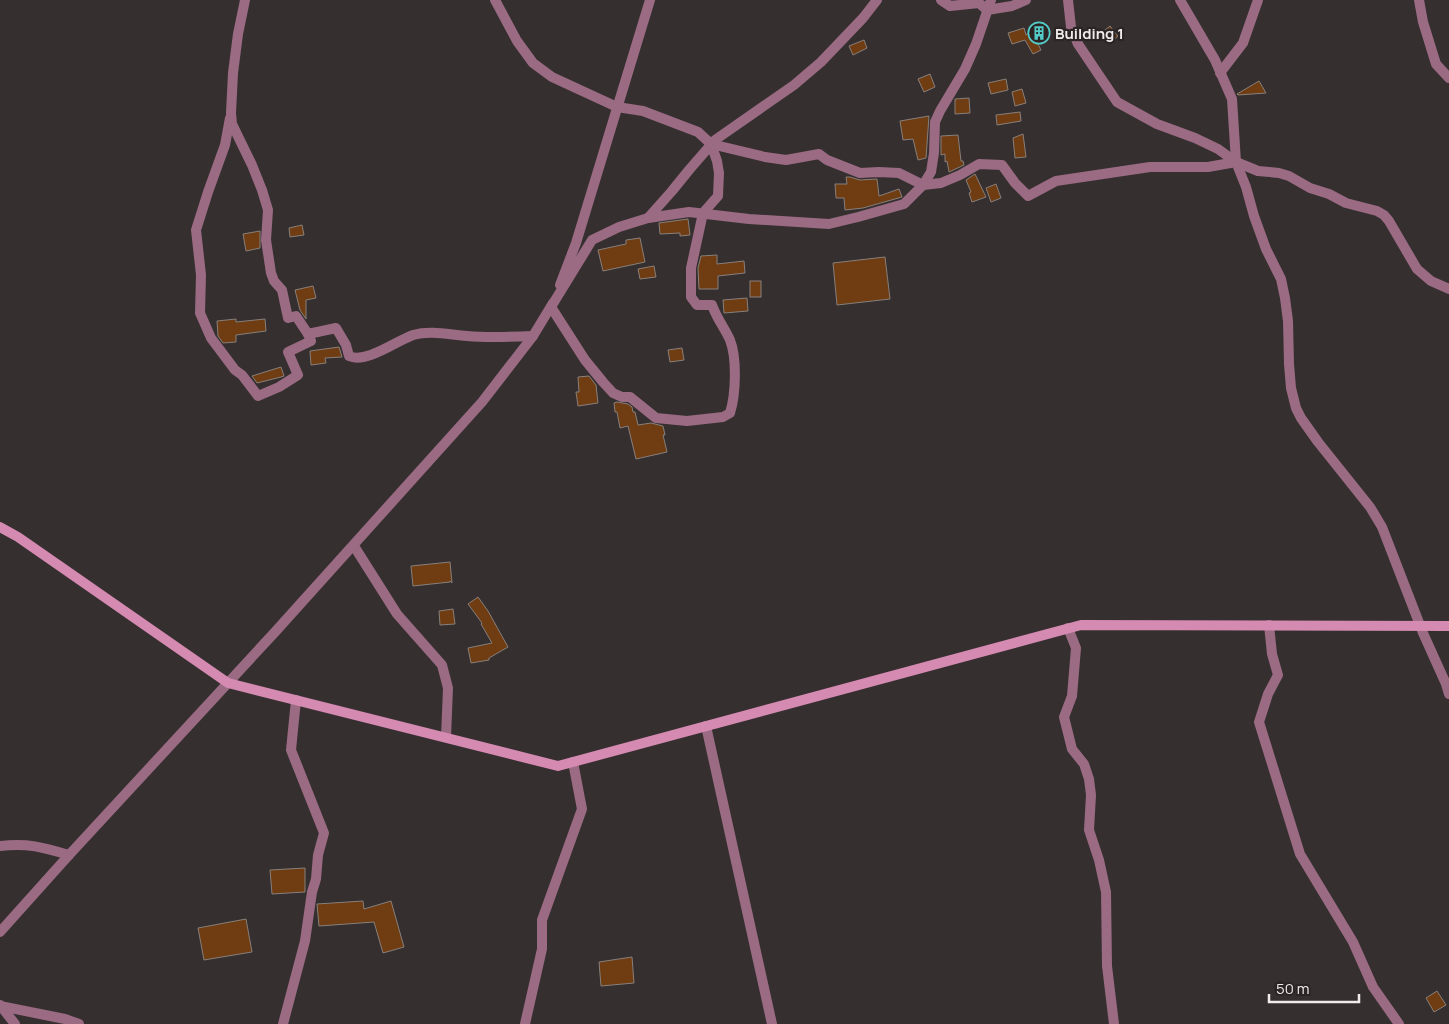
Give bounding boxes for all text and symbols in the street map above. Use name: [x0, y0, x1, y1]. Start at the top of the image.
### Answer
building icon: Building 1: [1027, 21, 1051, 45]
place label: Building 1: [1055, 23, 1124, 44]
scale bar: [1269, 972, 1359, 1004]
text: 50 m: [1276, 978, 1310, 999]

